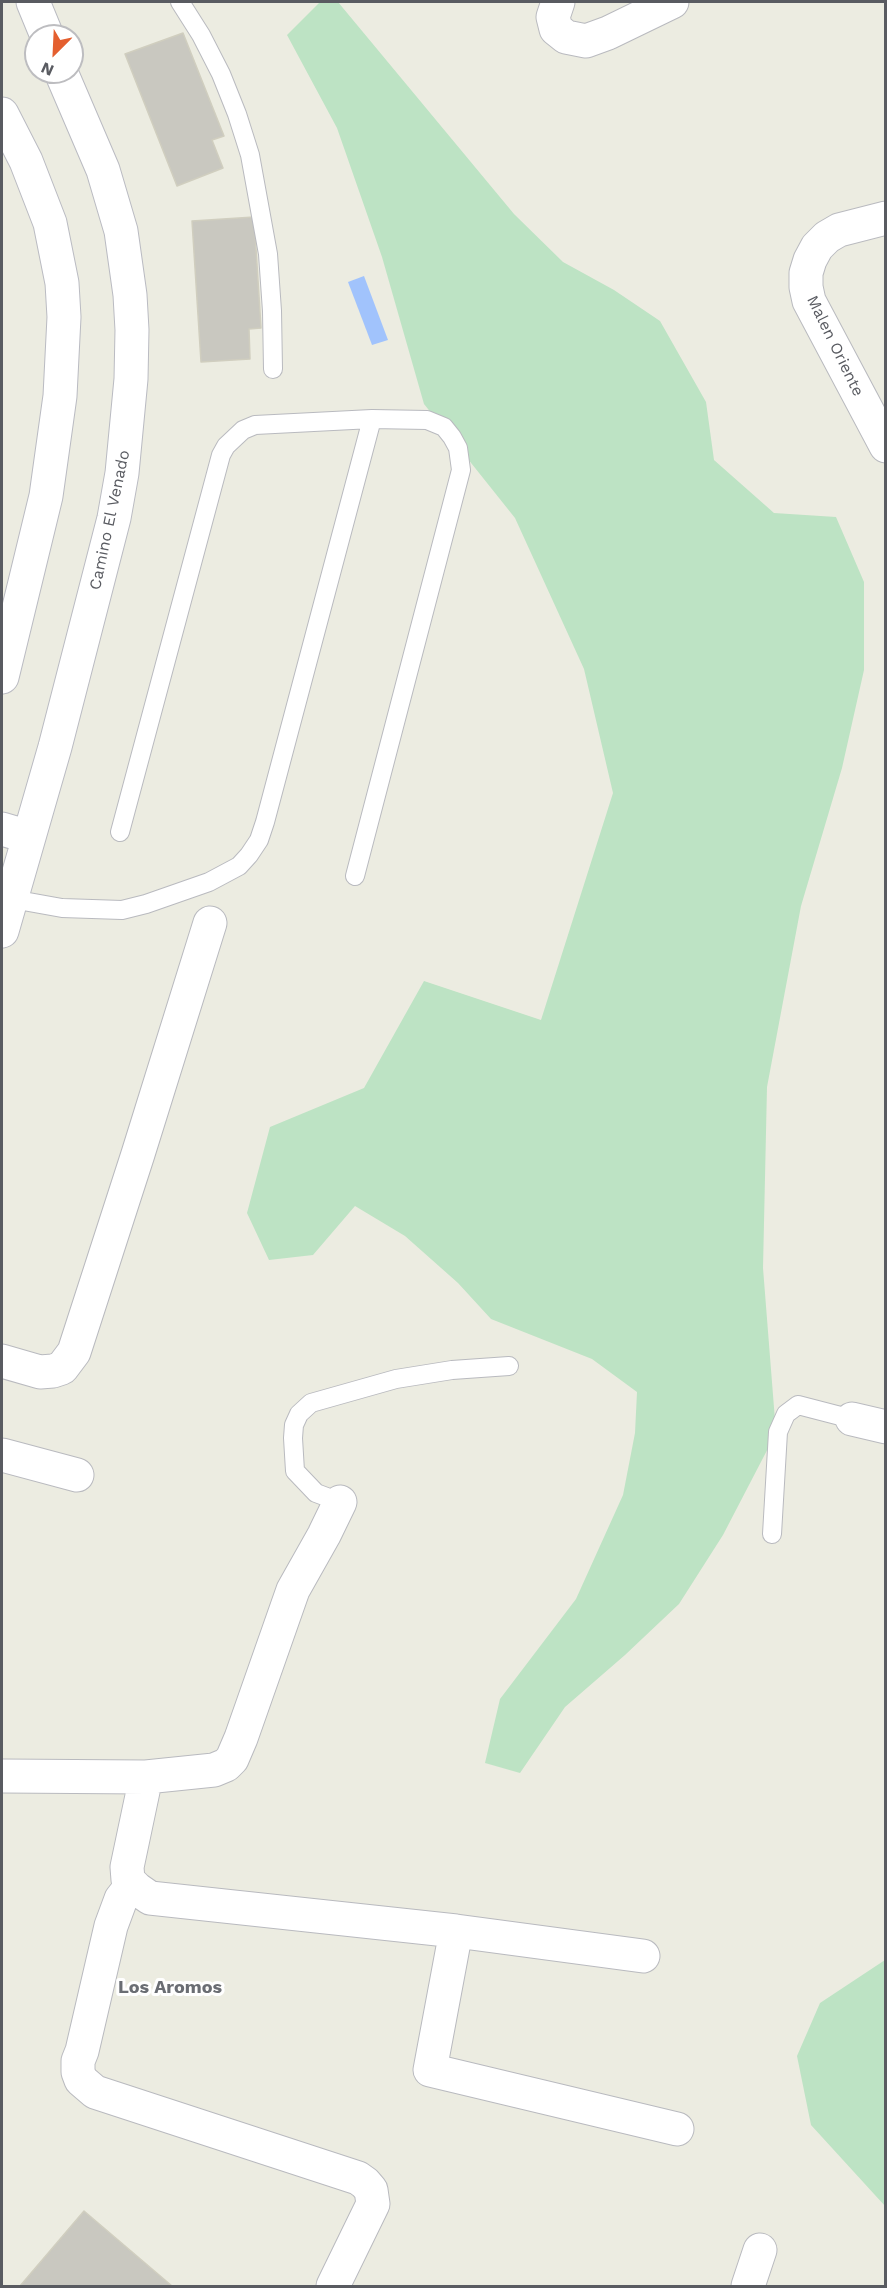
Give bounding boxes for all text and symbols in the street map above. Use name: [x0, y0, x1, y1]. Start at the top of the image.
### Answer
north arrow: [24, 24, 84, 84]
text: N: [38, 58, 57, 80]
street label: Malen Oriente: [802, 292, 868, 400]
street label: Camino El Venado: [86, 448, 134, 592]
district label: Los Aromos: [118, 1977, 222, 1999]

